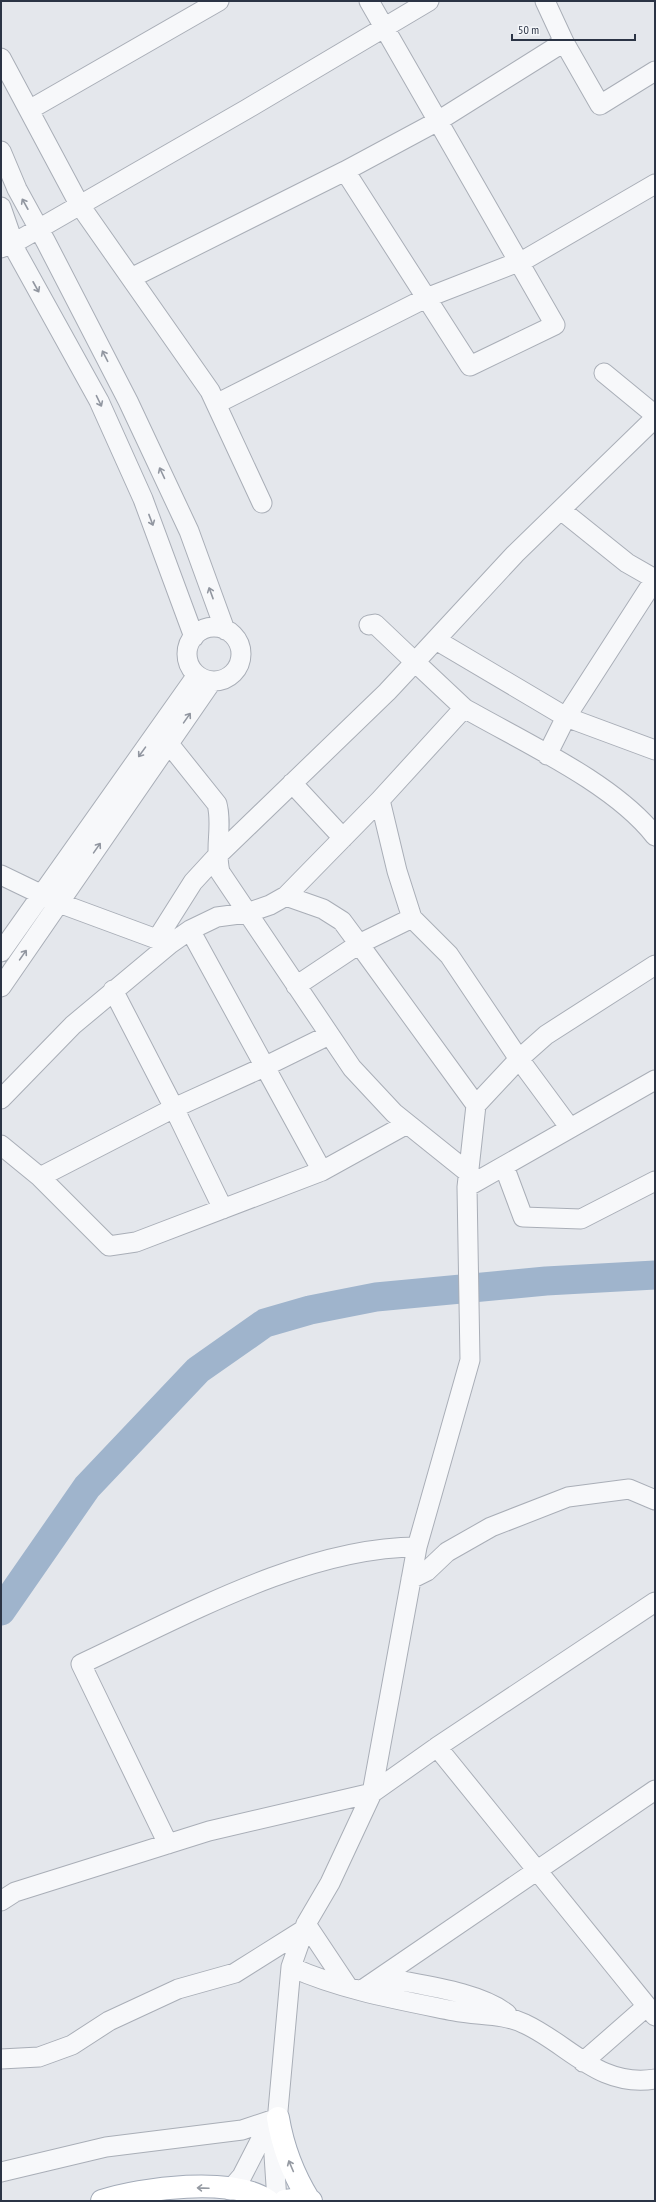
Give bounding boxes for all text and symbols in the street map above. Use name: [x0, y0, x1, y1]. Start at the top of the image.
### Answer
scale bar: [512, 16, 635, 42]
text: 50 m: [518, 22, 539, 37]
one-way arrow: [21, 198, 28, 210]
one-way arrow: [33, 281, 41, 293]
one-way arrow: [101, 350, 108, 362]
one-way arrow: [96, 395, 103, 407]
one-way arrow: [158, 467, 165, 479]
one-way arrow: [148, 513, 156, 525]
one-way arrow: [207, 587, 215, 599]
one-way arrow: [183, 712, 191, 723]
one-way arrow: [138, 747, 146, 758]
one-way arrow: [93, 842, 101, 853]
one-way arrow: [19, 949, 27, 960]
one-way arrow: [287, 2160, 294, 2172]
one-way arrow: [197, 2184, 210, 2191]

